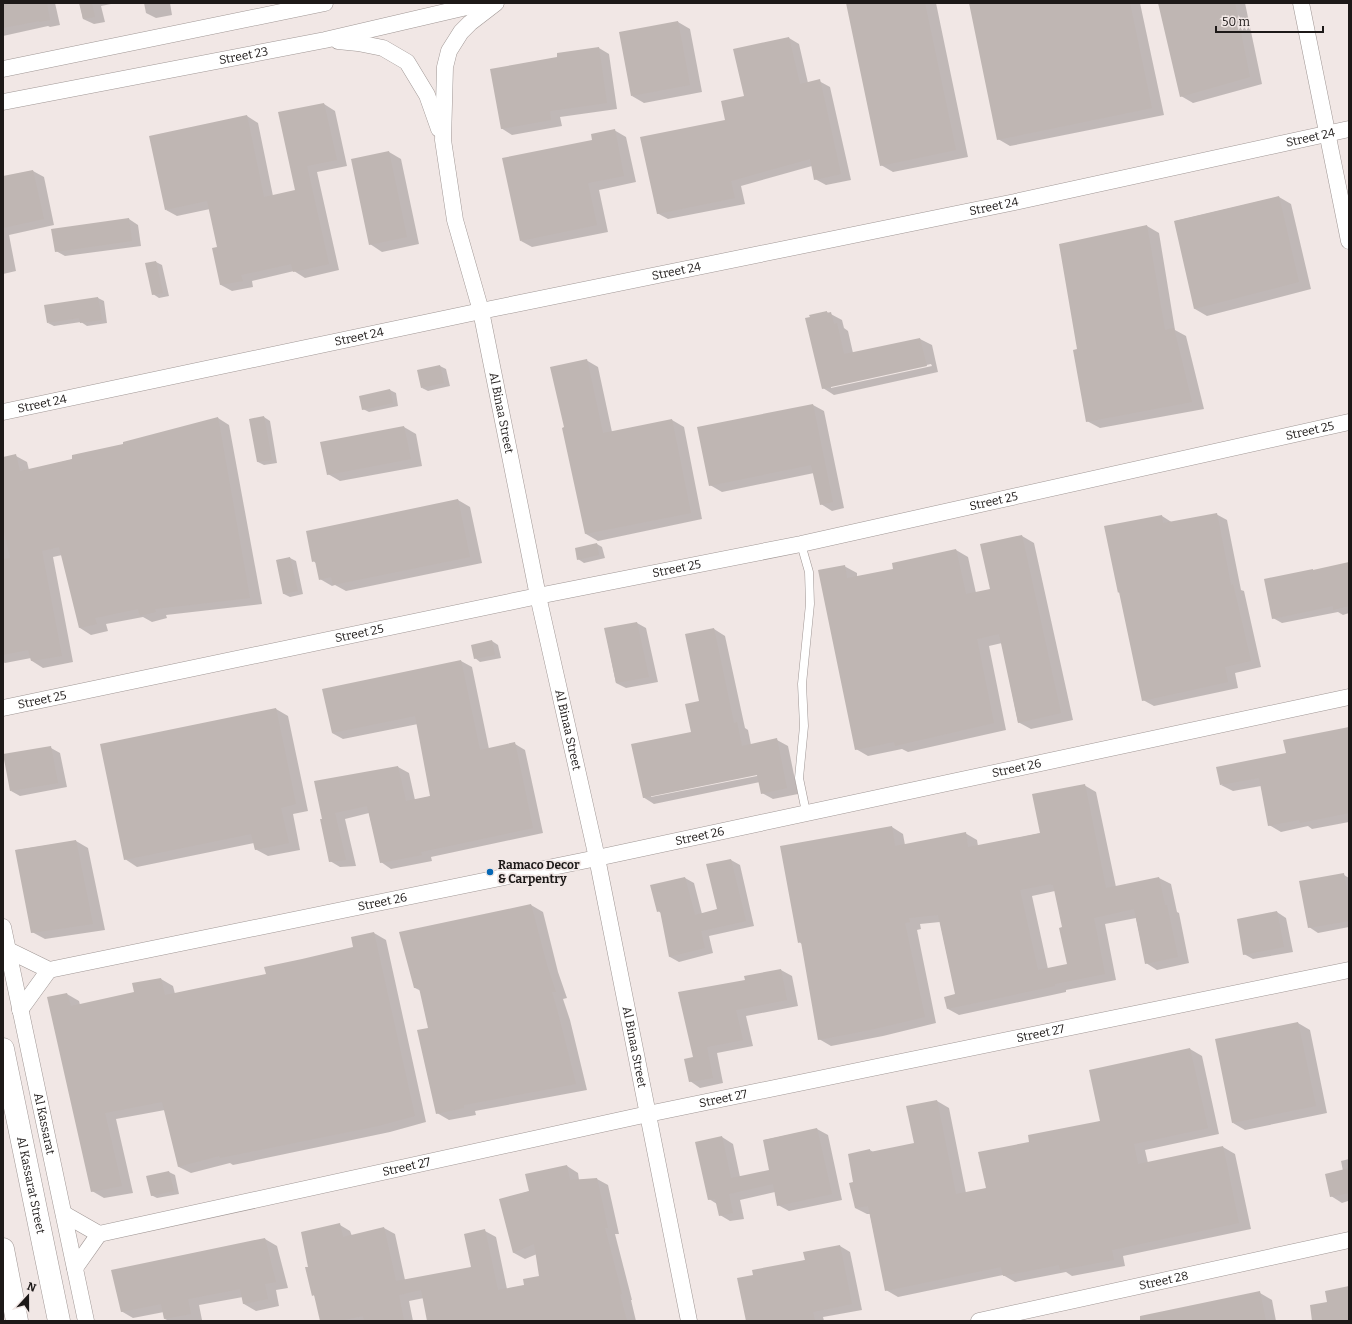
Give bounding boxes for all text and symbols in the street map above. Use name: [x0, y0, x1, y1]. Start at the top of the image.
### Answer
scale bar: [1216, 8, 1323, 34]
text: 50 m: [1222, 15, 1251, 29]
street label: Street 23: [218, 44, 269, 67]
street label: Street 24: [1285, 125, 1336, 150]
street label: Street 24: [968, 194, 1020, 218]
street label: Street 24: [651, 259, 702, 283]
street label: Street 24: [333, 325, 385, 349]
street label: Al Binaa Street: [486, 371, 516, 455]
street label: Street 24: [16, 392, 68, 416]
street label: Street 25: [1284, 419, 1335, 443]
street label: Street 25: [968, 489, 1019, 513]
street label: Street 25: [651, 557, 702, 580]
street label: Street 25: [334, 622, 385, 645]
street label: Street 25: [17, 688, 68, 712]
street label: Al Binaa Street: [552, 688, 584, 772]
street label: Street 26: [991, 756, 1042, 780]
street label: Street 26: [674, 824, 726, 848]
place label: Ramaco Decor & Carpentry: [498, 858, 580, 886]
marker: Ramaco Decor & Carpentry: [485, 867, 495, 877]
street label: Street 26: [357, 890, 408, 914]
street label: Al Binaa Street: [620, 1005, 650, 1089]
street label: Street 27: [1015, 1022, 1066, 1045]
street label: Street 27: [698, 1087, 748, 1110]
street label: Al Kassarat: [31, 1092, 58, 1156]
street label: Al Kassarat Street: [14, 1135, 48, 1236]
street label: Street 27: [381, 1155, 432, 1179]
street label: Street 28: [1138, 1268, 1190, 1293]
north arrow: [8, 1276, 48, 1316]
text: N: [25, 1280, 38, 1295]

